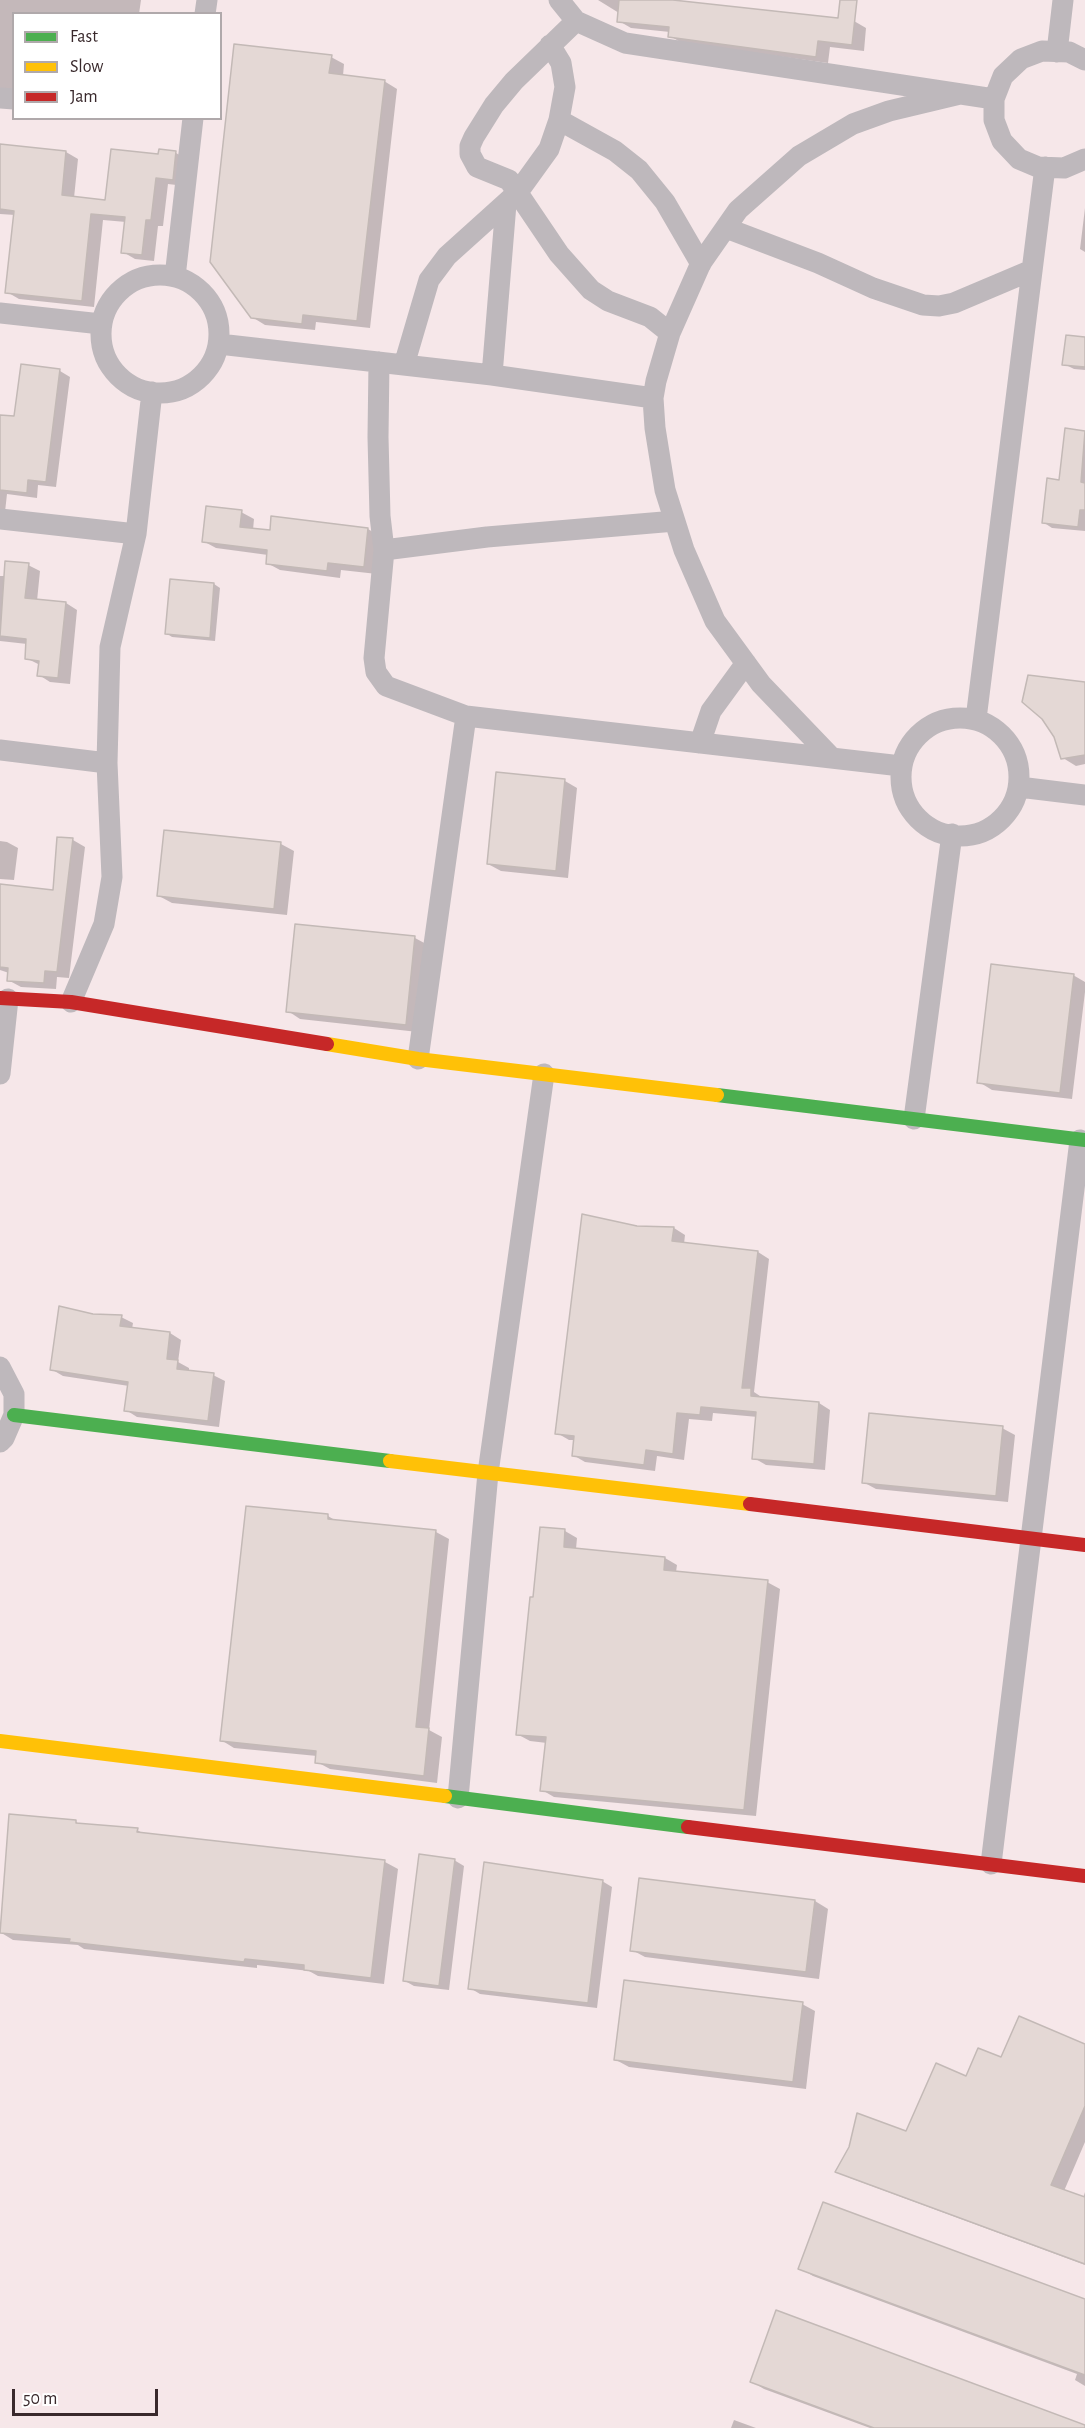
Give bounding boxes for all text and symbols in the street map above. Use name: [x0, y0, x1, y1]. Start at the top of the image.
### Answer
legend: [12, 12, 222, 120]
text: Fast: [70, 28, 98, 46]
text: Slow: [70, 58, 103, 76]
text: Jam: [70, 88, 98, 106]
scale bar: [15, 2377, 160, 2415]
text: 50 m: [23, 2390, 57, 2408]

